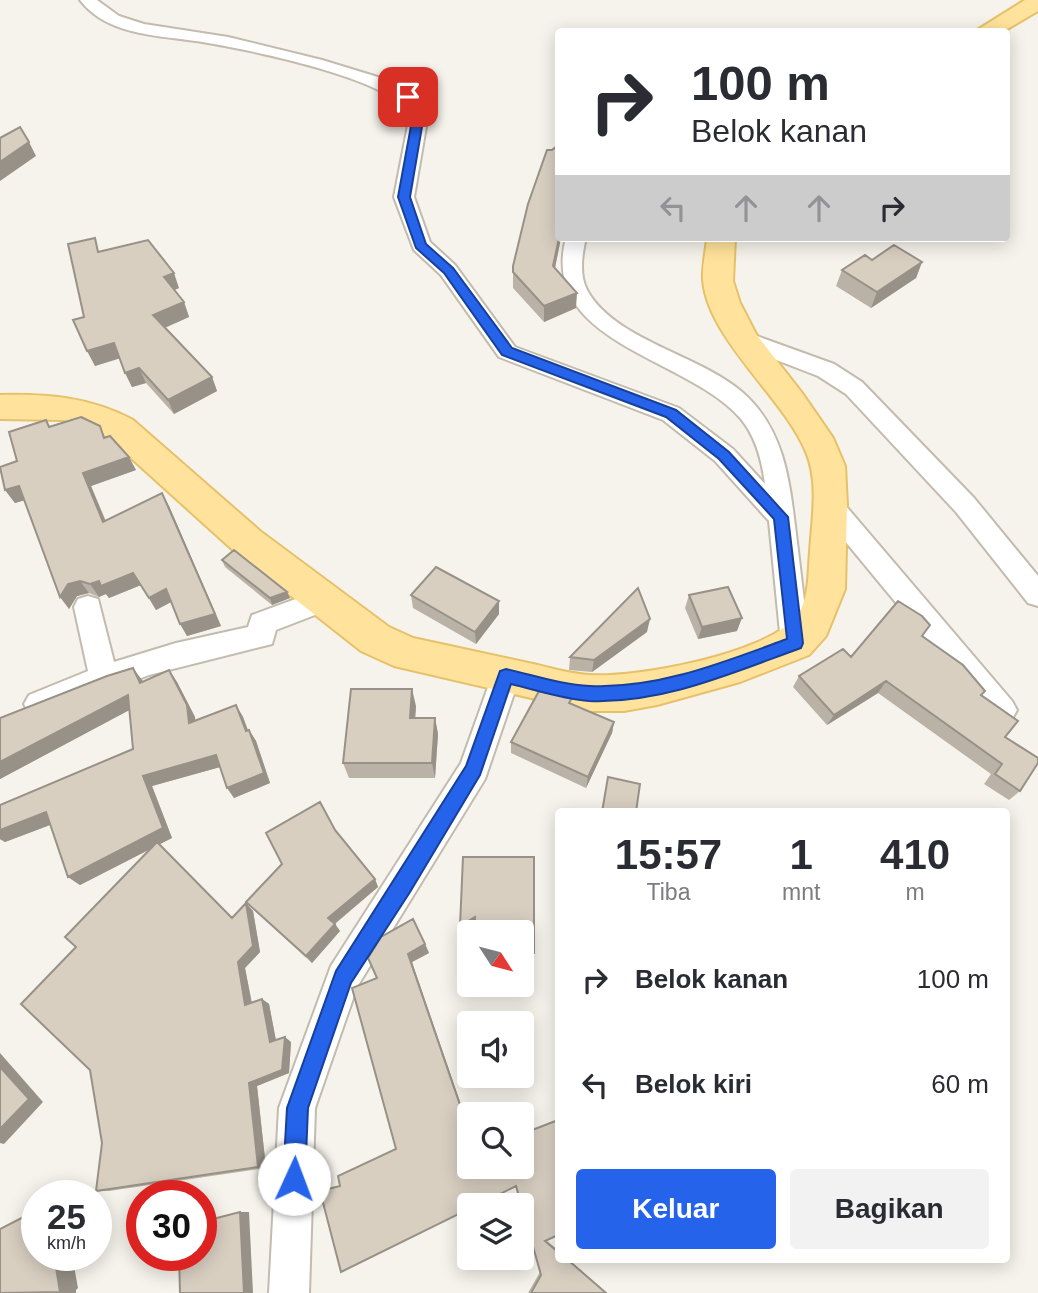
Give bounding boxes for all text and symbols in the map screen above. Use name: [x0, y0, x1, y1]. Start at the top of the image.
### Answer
icon: right: [576, 56, 667, 147]
text: 100 m: [691, 56, 830, 110]
pin: [378, 67, 438, 127]
icon: arrive: [389, 78, 427, 116]
text: Belok kanan: [691, 113, 867, 149]
icon: left: [654, 189, 692, 227]
icon: ahead: [727, 189, 765, 227]
icon: ahead: [800, 189, 838, 227]
icon: right: [873, 189, 911, 227]
text: 15:57: [615, 831, 722, 878]
text: 1: [789, 831, 813, 878]
text: 410: [880, 831, 950, 878]
text: Tiba: [647, 879, 690, 905]
text: mnt: [782, 879, 820, 905]
text: m: [906, 879, 925, 905]
north arrow: [457, 920, 534, 998]
map controls: [457, 920, 534, 1270]
icon: right: [576, 961, 614, 999]
text: Belok kanan: [635, 964, 788, 994]
text: 100 m: [917, 964, 989, 994]
button: sound: [457, 1011, 534, 1088]
icon: left: [576, 1066, 614, 1104]
text: Belok kiri: [635, 1069, 752, 1099]
text: 60 m: [931, 1069, 989, 1099]
button: search: [457, 1102, 534, 1179]
position arrow: [257, 1142, 331, 1216]
button: Keluar: [576, 1169, 776, 1249]
button: Bagikan: [790, 1169, 989, 1249]
speed limit sign: 30: [126, 1180, 217, 1271]
button: layers: [457, 1193, 534, 1270]
text: 25: [47, 1197, 86, 1236]
text: km/h: [47, 1233, 86, 1253]

